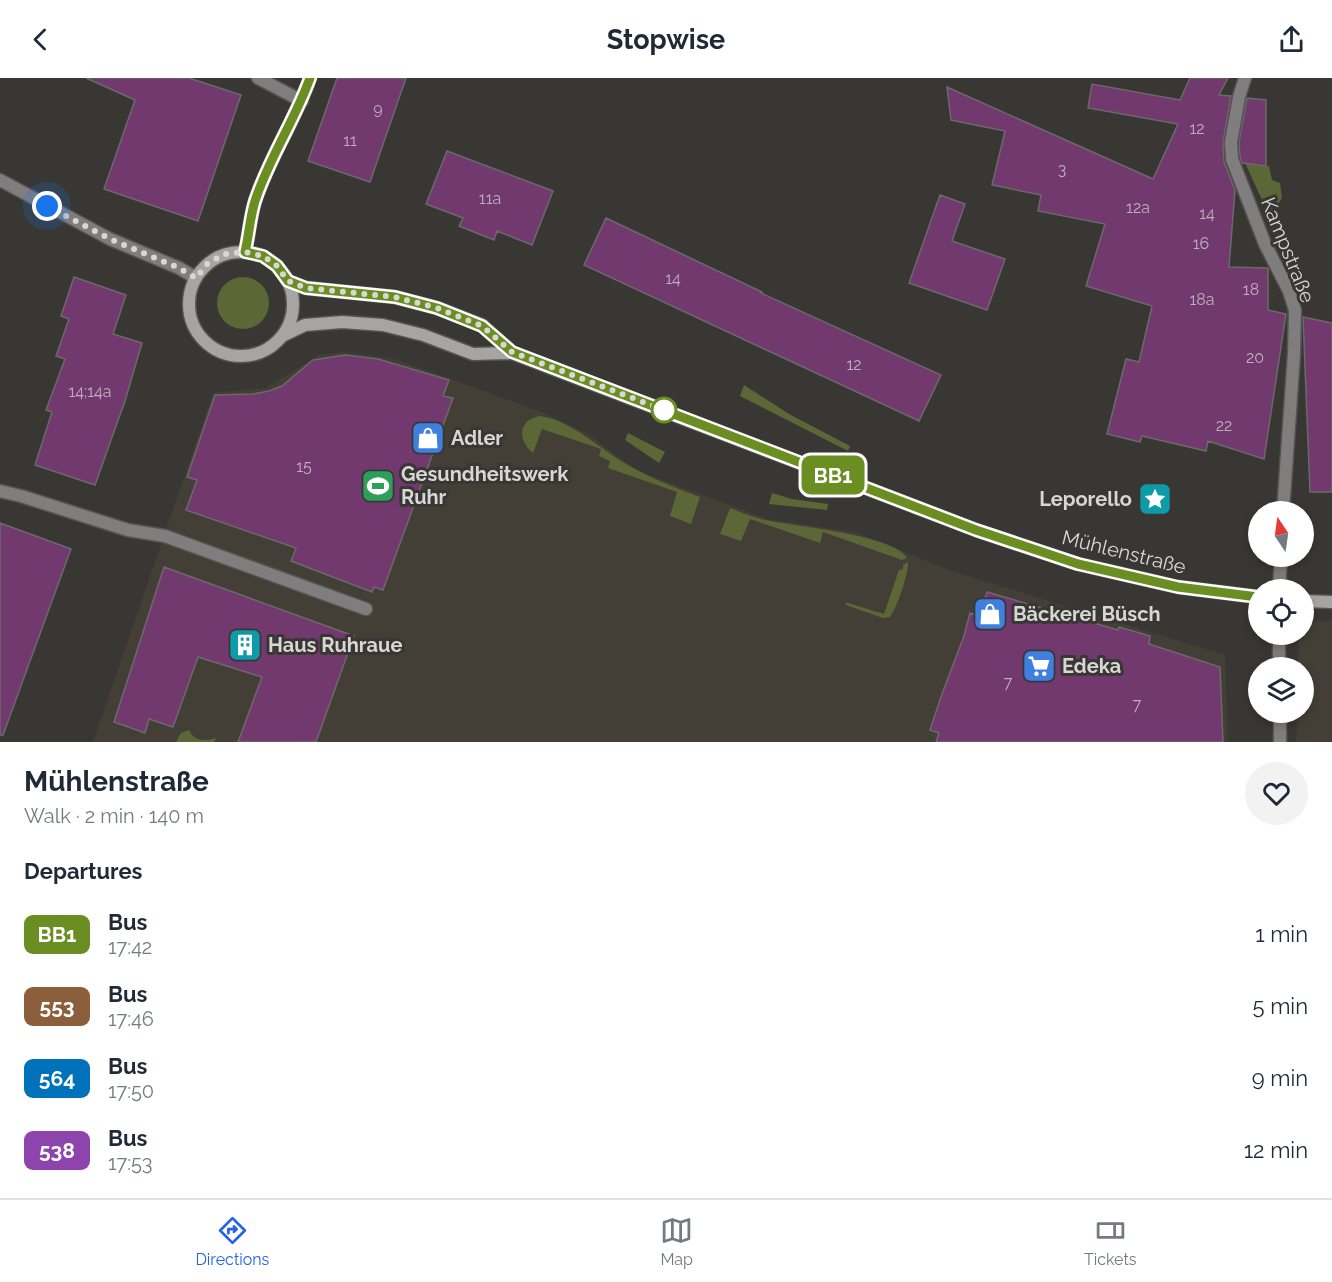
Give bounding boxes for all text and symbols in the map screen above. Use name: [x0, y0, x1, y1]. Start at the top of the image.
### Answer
icon: back: [24, 23, 57, 56]
icon: share: [1275, 23, 1308, 56]
text: Stopwise: [607, 24, 725, 55]
house number: 9: [373, 99, 383, 118]
house number: 12: [1189, 119, 1205, 138]
house number: 11: [343, 131, 357, 150]
house number: 3: [1058, 160, 1066, 179]
house number: 11a: [479, 189, 501, 208]
your location: [32, 191, 62, 221]
street label: Kampstraße: [1256, 194, 1320, 306]
house number: 12a: [1126, 198, 1150, 217]
house number: 14: [1199, 204, 1215, 223]
house number: 16: [1193, 234, 1209, 253]
house number: 14: [665, 269, 681, 288]
house number: 18: [1243, 280, 1259, 299]
house number: 18a: [1189, 290, 1215, 309]
house number: 20: [1246, 348, 1264, 367]
house number: 12: [846, 355, 862, 374]
house number: 14;14a: [68, 382, 112, 401]
unlabelled marker: [651, 397, 677, 423]
house number: 22: [1216, 416, 1232, 435]
shop icon: Adler: [410, 420, 446, 456]
place label: Adler: [451, 426, 503, 450]
line badge: BB1: [798, 456, 868, 494]
house number: 15: [296, 457, 312, 476]
place label: Gesundheitswerk Ruhr: [401, 462, 569, 509]
text: BB1: [814, 463, 852, 488]
sports icon: Gesundheitswerk Ruhr: [360, 468, 396, 504]
place icon: Leporello: [1137, 481, 1173, 517]
place label: Leporello: [1039, 487, 1132, 511]
north arrow: [1248, 501, 1314, 567]
map controls: [1248, 501, 1314, 723]
street label: Mühlenstraße: [1060, 525, 1189, 579]
button: locate: [1248, 579, 1314, 645]
shop icon: Bäckerei Büsch: [972, 596, 1008, 632]
place label: Bäckerei Büsch: [1013, 602, 1161, 626]
building icon: Haus Ruhraue: [227, 627, 263, 663]
place label: Haus Ruhraue: [268, 633, 402, 657]
supermarket icon: Edeka: [1021, 648, 1057, 684]
place label: Edeka: [1062, 654, 1121, 678]
button: layers: [1248, 657, 1314, 723]
house number: 7: [1004, 673, 1013, 692]
house number: 7: [1133, 695, 1142, 714]
button: heart: [1245, 762, 1308, 825]
text: Mühlenstraße: [24, 765, 209, 798]
text: Walk · 2 min · 140 m: [24, 804, 204, 828]
text: Departures: [24, 858, 142, 884]
text: Bus: [108, 909, 147, 935]
text: 1 min: [1255, 921, 1308, 947]
text: BB1: [38, 922, 76, 947]
text: 17:42: [108, 935, 152, 959]
text: Bus: [108, 981, 147, 1007]
text: 5 min: [1253, 993, 1308, 1019]
text: 553: [40, 994, 75, 1019]
text: 17:46: [108, 1007, 154, 1031]
text: Bus: [108, 1053, 147, 1079]
text: 9 min: [1252, 1065, 1308, 1091]
text: 564: [39, 1066, 75, 1091]
text: 17:50: [108, 1079, 154, 1103]
text: Bus: [108, 1125, 147, 1151]
text: 12 min: [1244, 1137, 1308, 1163]
text: 538: [39, 1138, 75, 1163]
text: 17:53: [108, 1151, 153, 1175]
tab: Directions: [195, 1214, 269, 1269]
tab: Map: [660, 1214, 693, 1269]
tab: Tickets: [1084, 1214, 1137, 1269]

